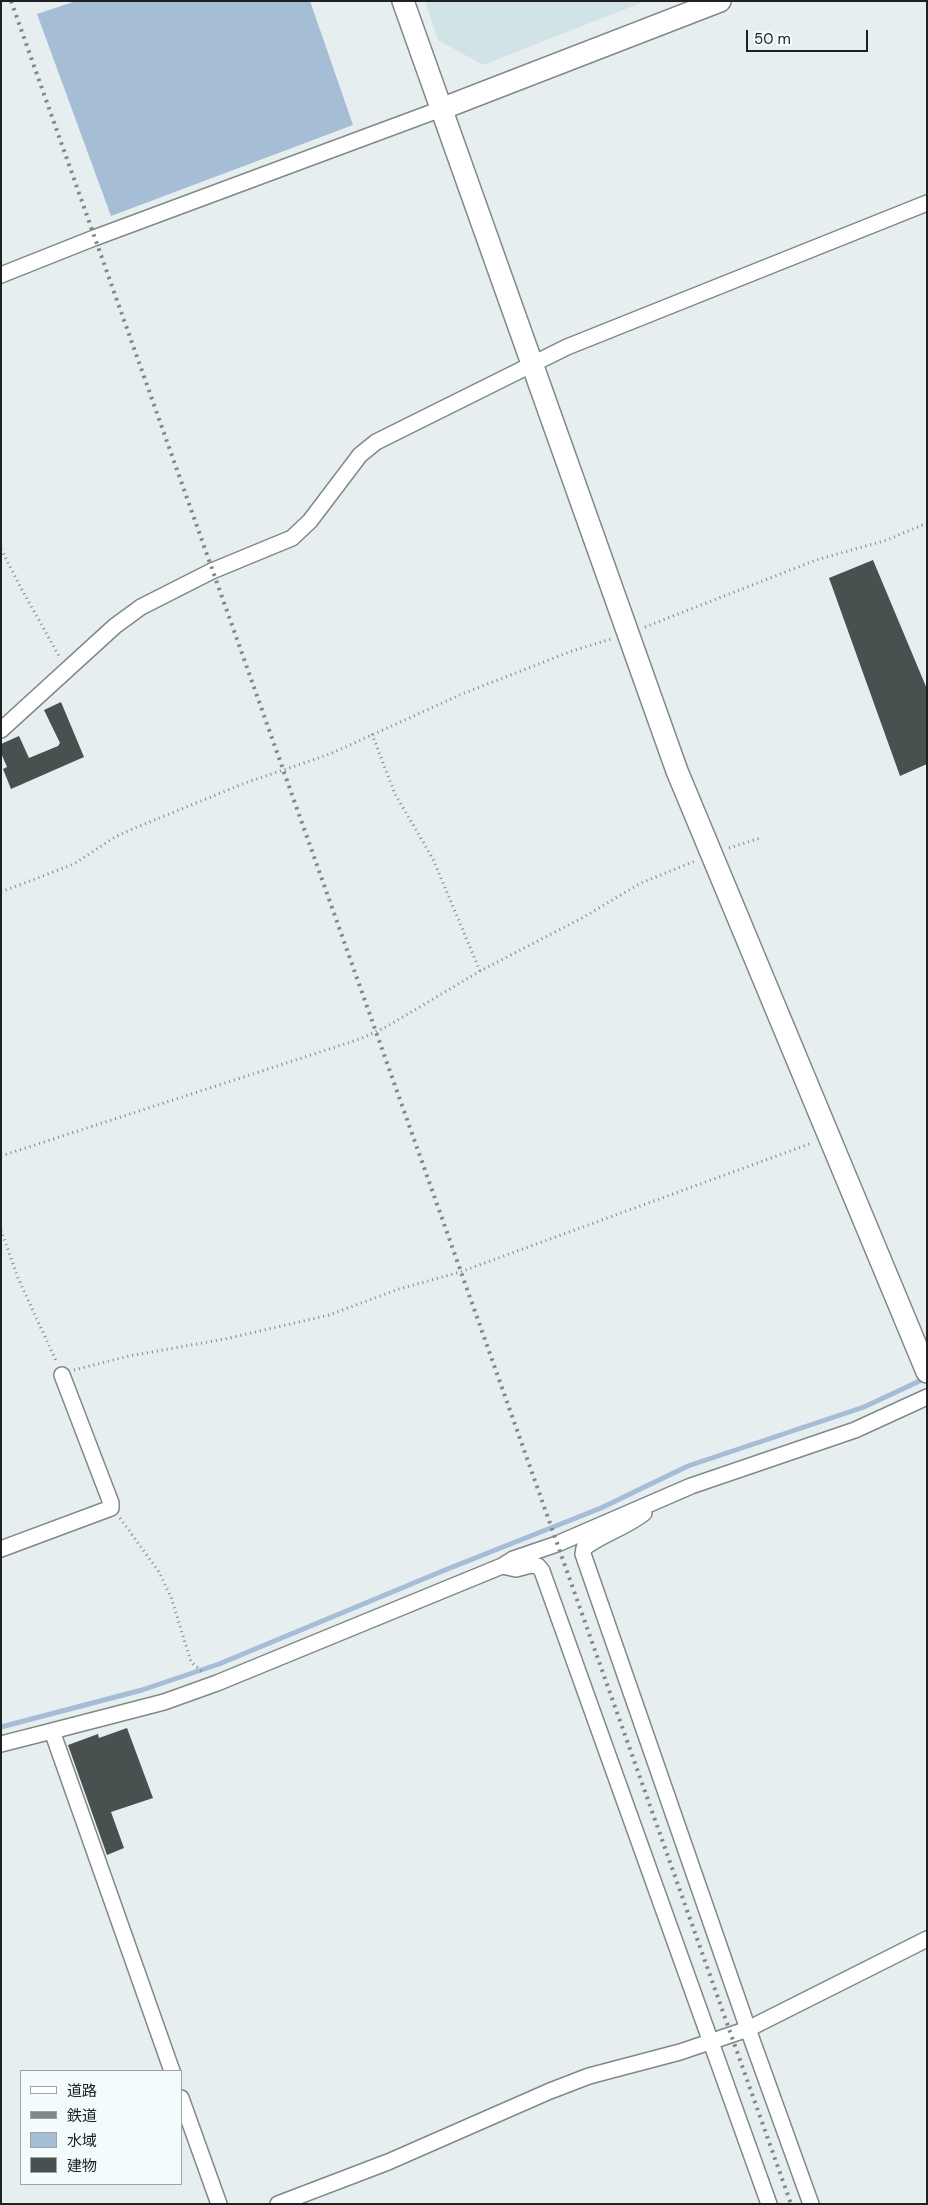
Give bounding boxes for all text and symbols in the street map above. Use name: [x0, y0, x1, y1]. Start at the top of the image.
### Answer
scale bar: [748, 20, 870, 52]
text: 50 m: [754, 29, 791, 49]
legend: [20, 2070, 182, 2185]
text: 道路: [67, 2081, 97, 2101]
text: 鉄道: [67, 2106, 97, 2126]
text: 水域: [67, 2131, 97, 2151]
text: 建物: [67, 2156, 97, 2176]

